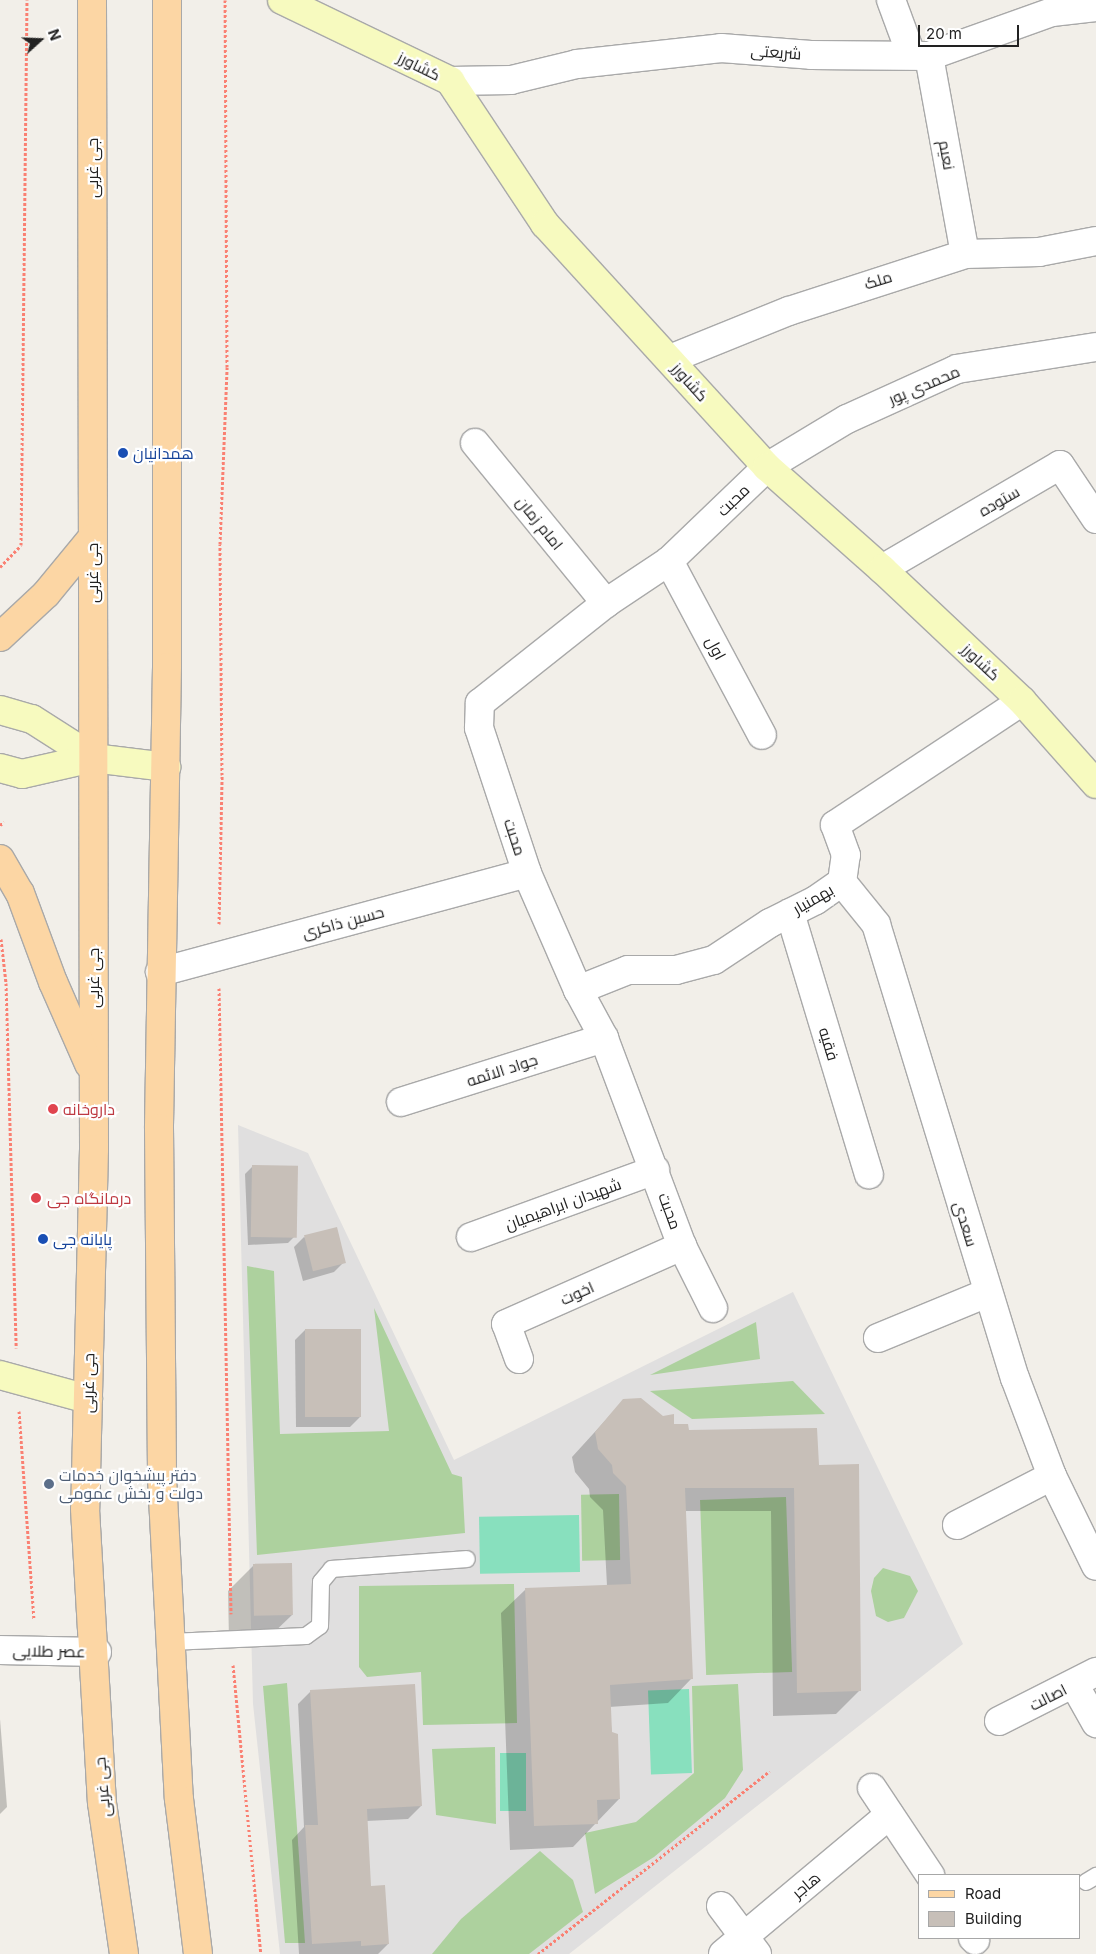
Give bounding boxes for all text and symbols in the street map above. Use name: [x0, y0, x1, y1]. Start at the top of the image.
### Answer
north arrow: [15, 15, 65, 65]
scale bar: [921, 15, 1022, 47]
text: 20 m: [926, 24, 962, 43]
text: N: [45, 27, 64, 43]
street label: شریعتی: [750, 41, 802, 63]
street label: کشاورز: [394, 47, 444, 85]
street label: جی غربی: [82, 138, 102, 198]
street label: نعیم: [935, 139, 959, 171]
street label: ملک: [862, 267, 894, 293]
street label: کشاورز: [668, 359, 712, 405]
street label: محمدی پور: [885, 361, 963, 409]
place label: همدانیان: [133, 443, 194, 463]
marker: همدانیان: [117, 447, 129, 459]
street label: محبت: [713, 480, 753, 520]
street label: ستوده: [975, 482, 1023, 520]
street label: امام زمان: [513, 492, 567, 554]
street label: جی غربی: [82, 543, 102, 603]
street label: اول: [702, 633, 730, 663]
street label: کشاورز: [958, 639, 1004, 685]
street label: محبت: [500, 816, 530, 858]
street label: بهمنیار: [789, 880, 837, 918]
street label: حسین ذاکری: [300, 902, 386, 942]
street label: جی غربی: [83, 948, 103, 1008]
street label: فقیه: [815, 1025, 843, 1063]
street label: جواد الائمه: [464, 1049, 540, 1091]
place label: داروخانه: [63, 1099, 115, 1119]
marker: داروخانه: [47, 1103, 59, 1115]
street label: شهیدان ابراهیمیان: [502, 1174, 624, 1234]
place label: درمانگاه جی: [47, 1188, 131, 1208]
street label: محبت: [655, 1190, 685, 1232]
marker: درمانگاه جی: [29, 1191, 43, 1205]
street label: سعدی: [950, 1199, 982, 1249]
place label: پایانه جی: [53, 1229, 112, 1249]
marker: پایانه جی: [37, 1233, 49, 1245]
street label: اخوت: [557, 1277, 597, 1309]
street label: جی غربی: [78, 1353, 98, 1413]
place label: دفتر پیشخوان خدمات دولت و بخش عمومی: [59, 1465, 203, 1503]
marker: دفتر پیشخوان خدمات دولت و بخش عمومی: [43, 1478, 55, 1490]
street label: عصر طلایی: [12, 1641, 86, 1661]
street label: اصالت: [1026, 1679, 1070, 1715]
street label: جی غربی: [90, 1756, 114, 1818]
street label: هاجر: [788, 1868, 824, 1902]
legend: [918, 1874, 1081, 1939]
text: Road: [965, 1884, 1001, 1903]
text: Building: [965, 1909, 1022, 1928]

